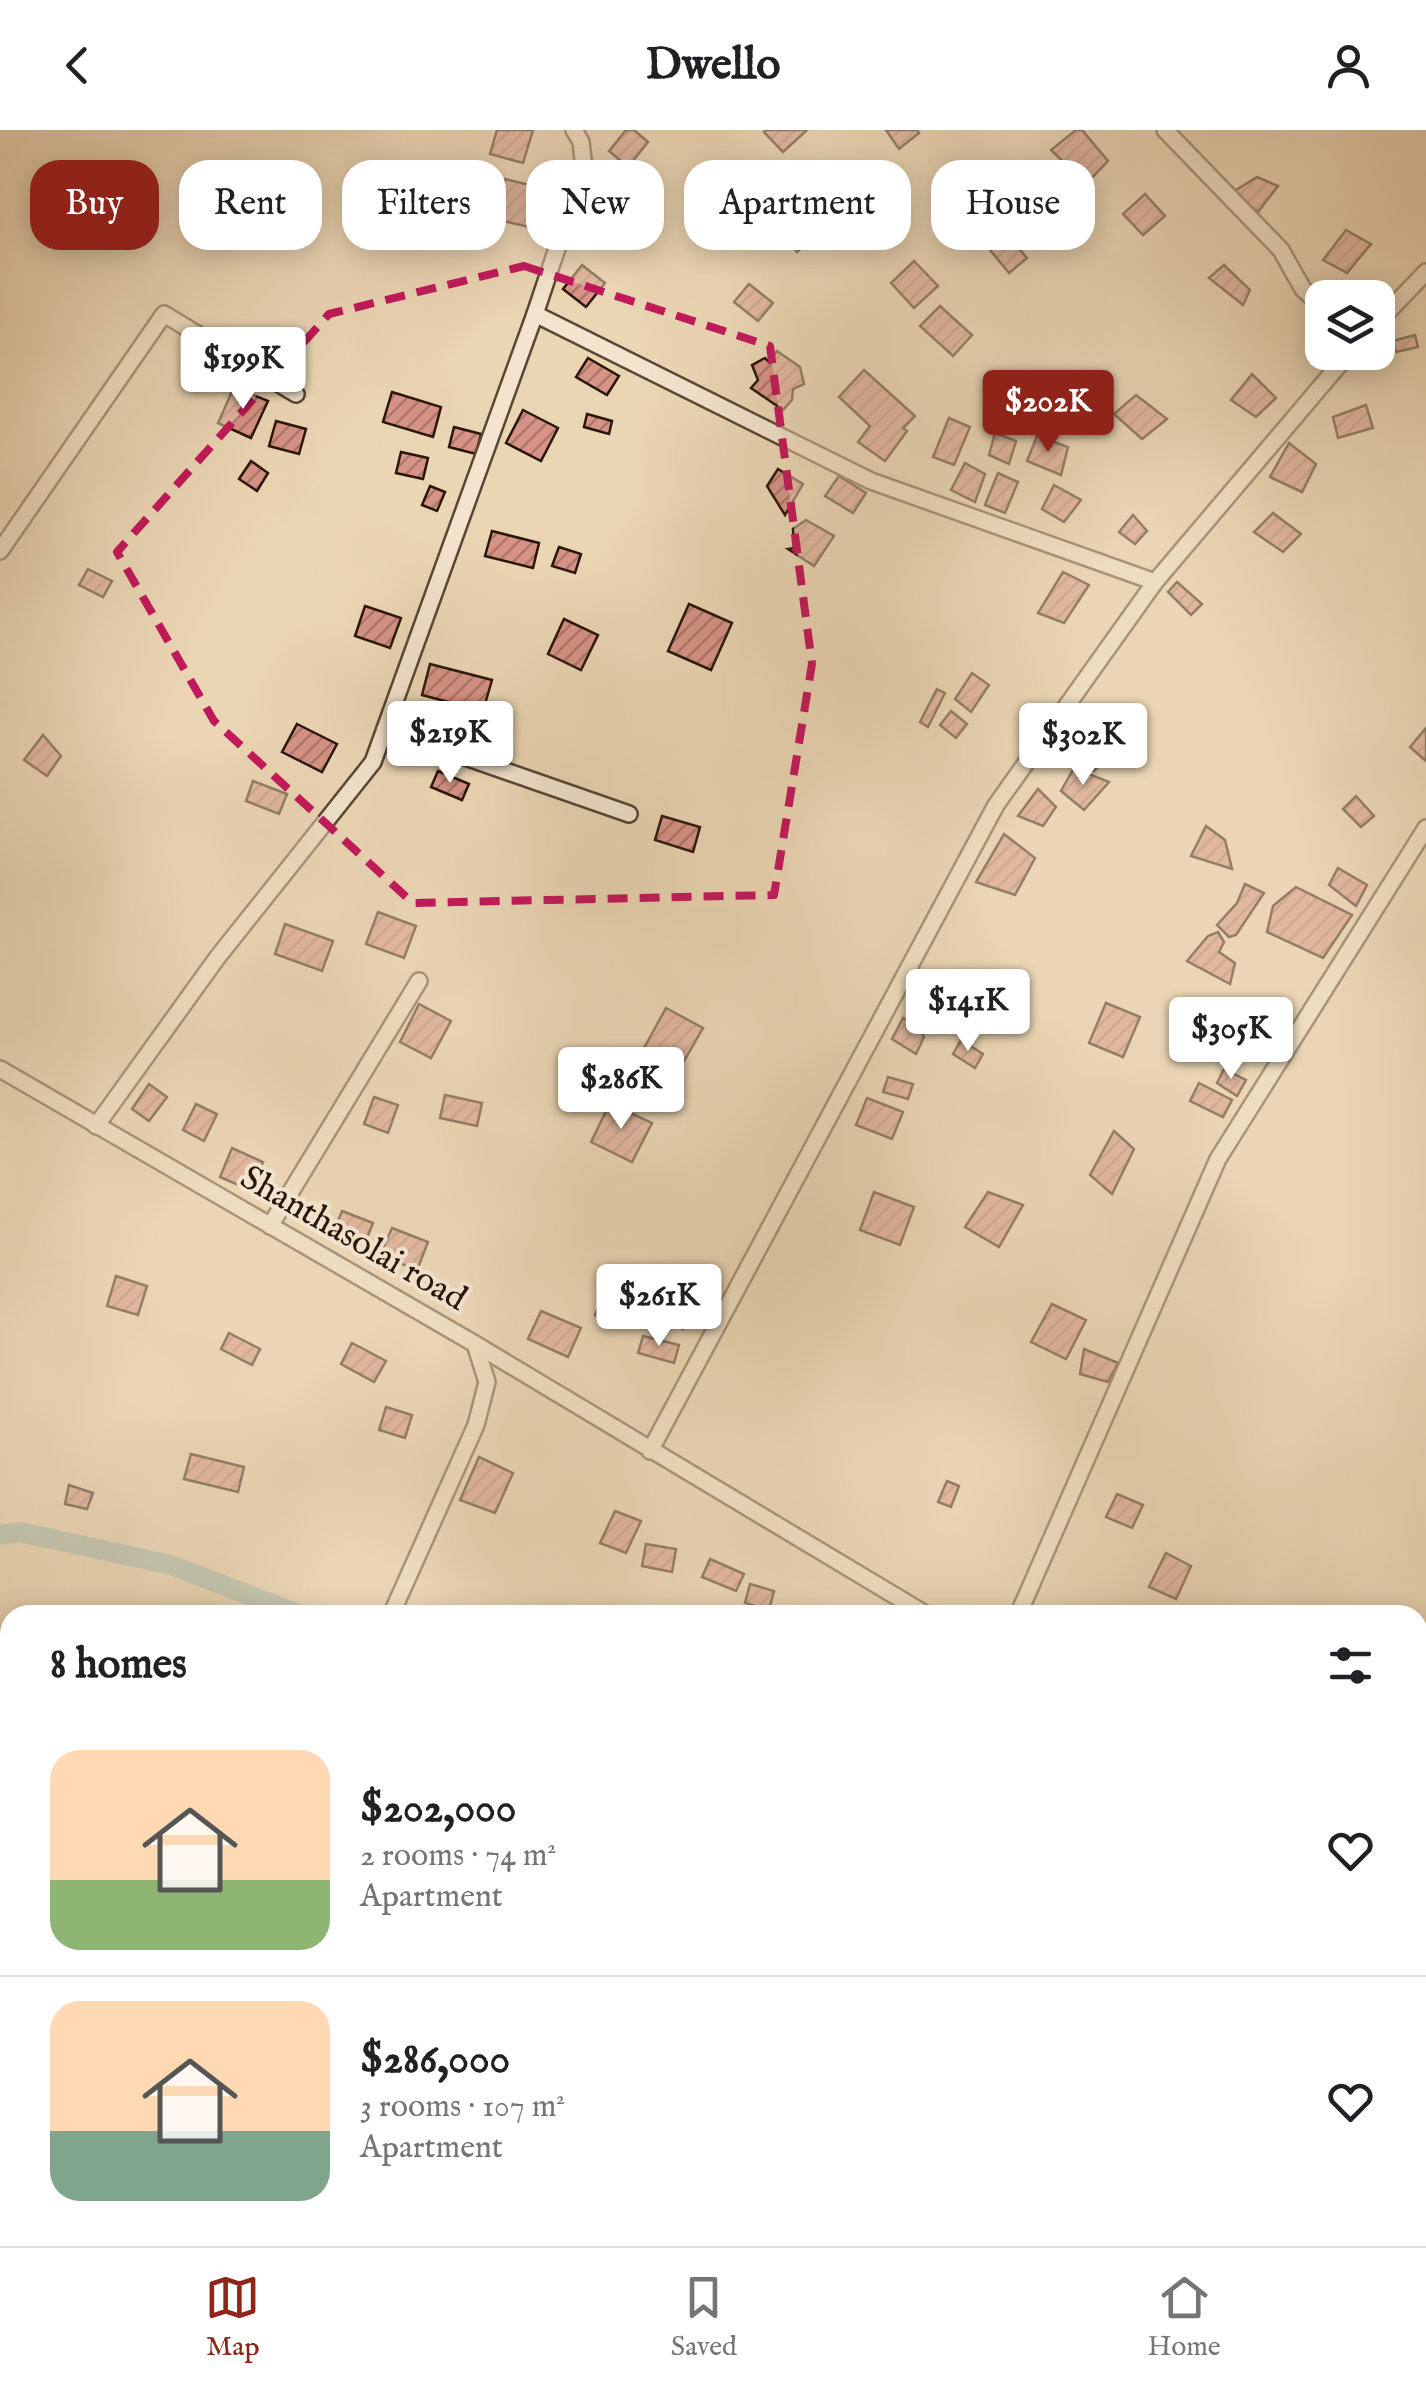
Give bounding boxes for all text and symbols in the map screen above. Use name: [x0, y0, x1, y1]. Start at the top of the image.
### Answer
text: Dwello: [646, 37, 780, 94]
icon: back: [50, 38, 105, 93]
icon: person: [1321, 38, 1376, 93]
chip: Buy: [30, 160, 159, 250]
chip: Rent: [179, 160, 322, 250]
chip: Filters: [342, 160, 506, 250]
chip: New: [526, 160, 664, 250]
chip: Apartment: [684, 160, 911, 250]
chip: House: [931, 160, 1095, 250]
map controls: [1305, 280, 1395, 370]
button: layers: [1305, 280, 1395, 370]
pin: $199K: [173, 327, 313, 412]
text: $199K: [203, 339, 283, 380]
pin: $202K: [978, 370, 1118, 455]
text: $202K: [1005, 382, 1091, 423]
pin: $219K: [380, 701, 520, 786]
pin: $302K: [1013, 703, 1153, 788]
text: $219K: [409, 713, 491, 754]
text: $302K: [1041, 715, 1125, 756]
pin: $141K: [898, 969, 1038, 1054]
text: $141K: [928, 981, 1008, 1022]
pin: $305K: [1161, 997, 1301, 1082]
text: $305K: [1191, 1009, 1271, 1050]
pin: $286K: [551, 1047, 691, 1132]
text: $286K: [580, 1059, 662, 1100]
street label: Shanthasolai road: [232, 1156, 475, 1322]
pin: $261K: [589, 1264, 729, 1349]
text: $261K: [618, 1276, 700, 1317]
icon: filters: [1323, 1638, 1378, 1693]
text: 8 homes: [50, 1639, 187, 1692]
text: $202,000: [360, 1783, 516, 1836]
icon: home: [130, 1790, 250, 1910]
icon: heart: [1323, 1823, 1378, 1878]
text: 2 rooms · 74 m²: [360, 1836, 556, 1877]
text: Apartment: [360, 1877, 503, 1918]
text: $286,000: [360, 2034, 510, 2087]
icon: home: [130, 2041, 250, 2161]
icon: heart: [1323, 2074, 1378, 2129]
text: 3 rooms · 107 m²: [360, 2087, 565, 2128]
text: Apartment: [360, 2128, 503, 2169]
tab: Map: [205, 2270, 260, 2365]
tab: Saved: [671, 2270, 737, 2365]
tab: Home: [1148, 2270, 1221, 2365]

